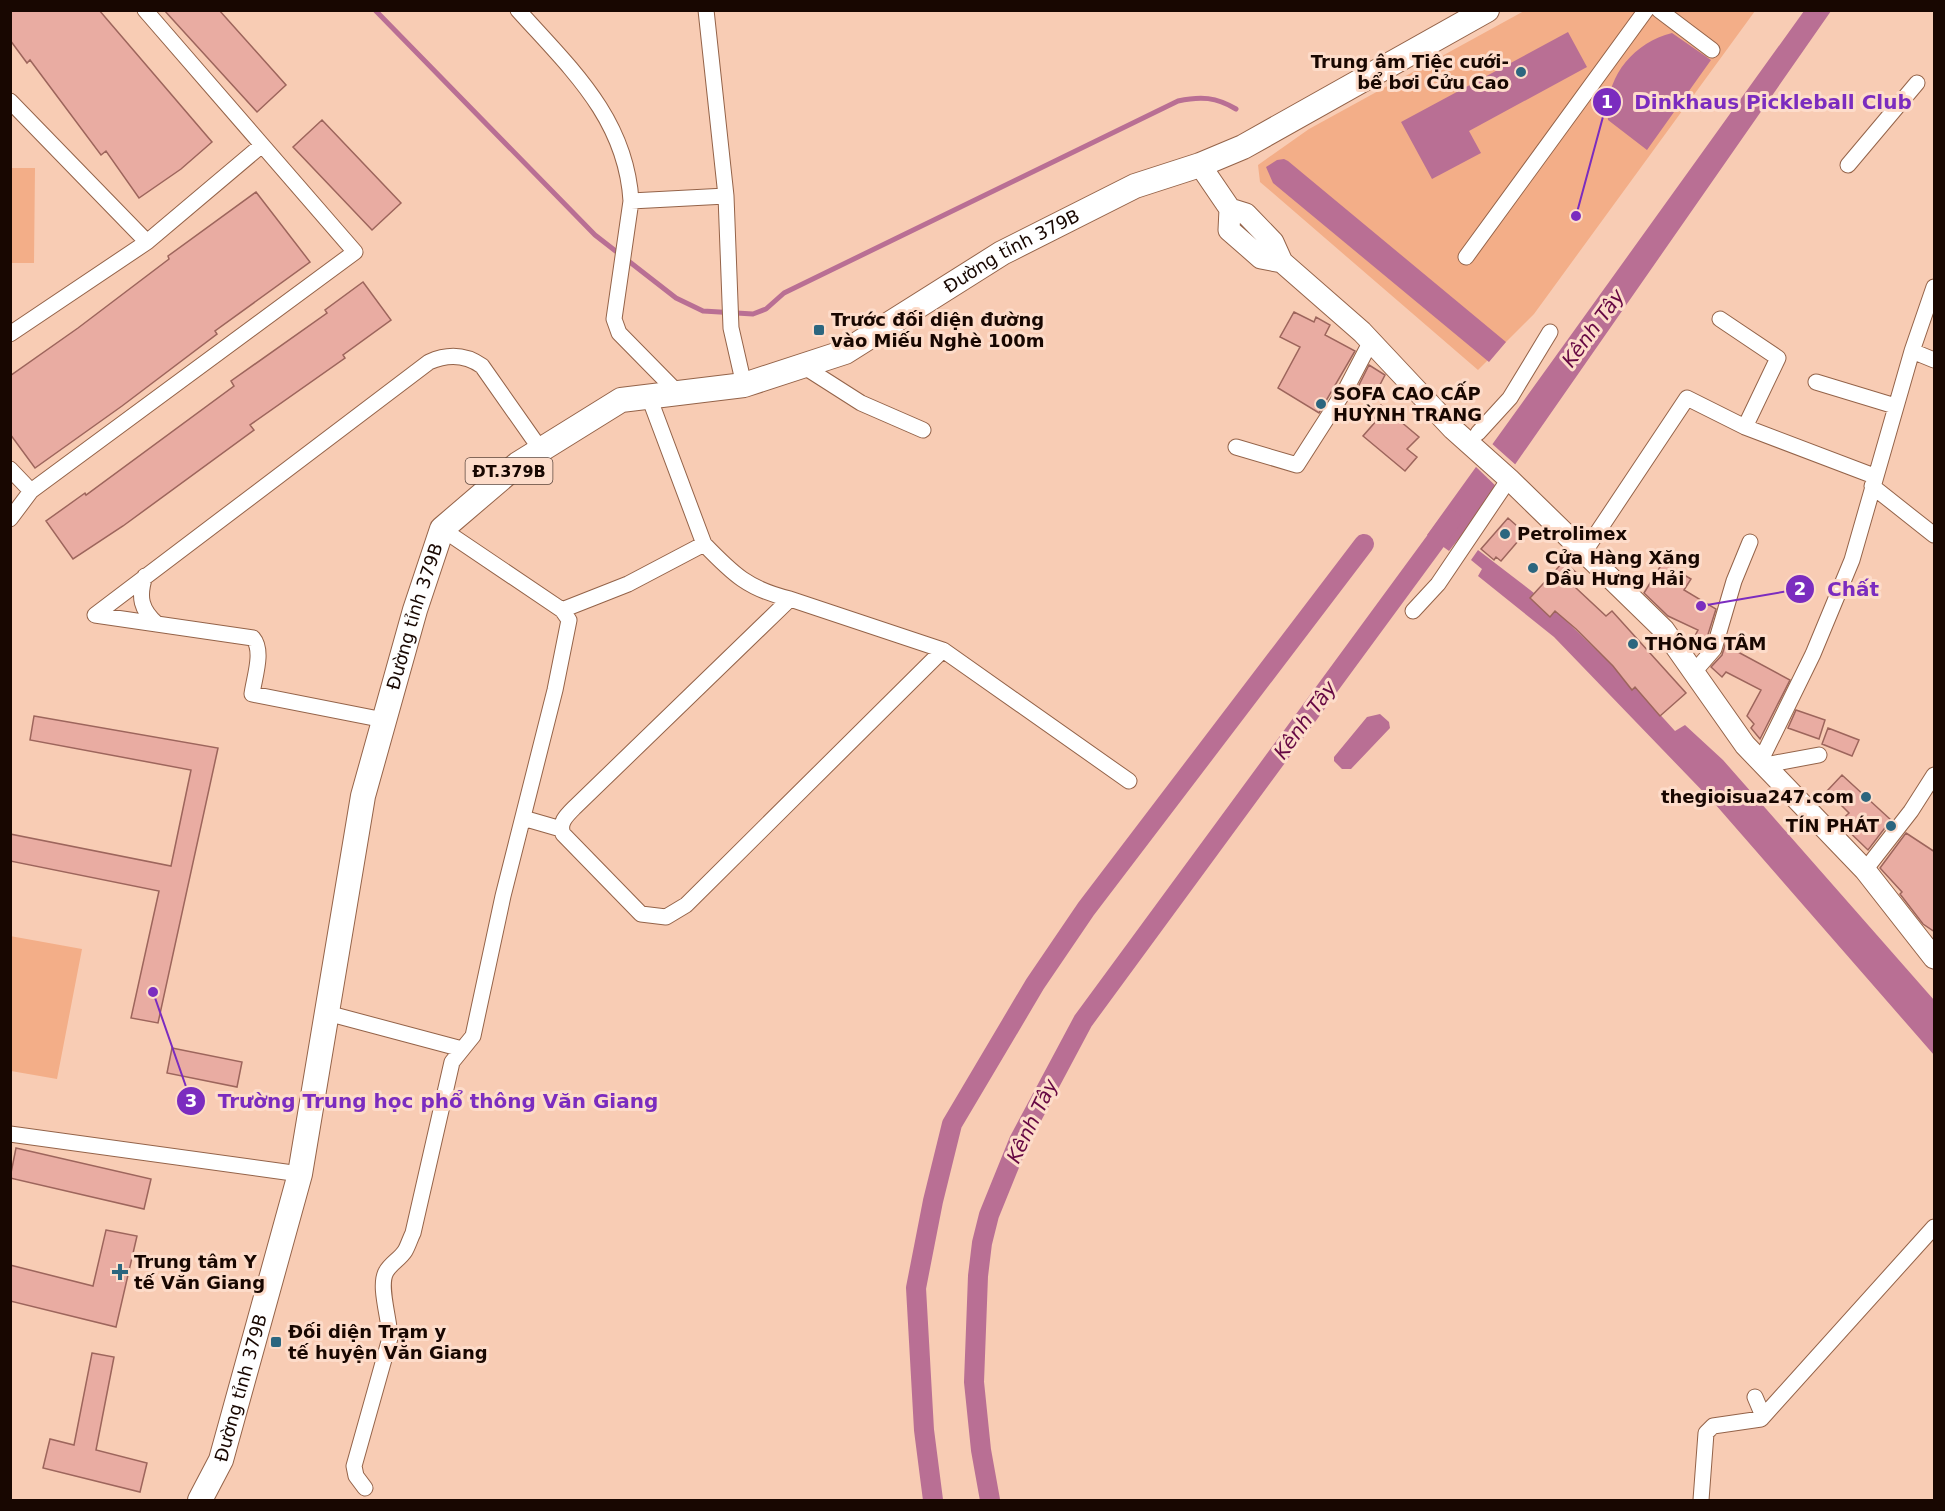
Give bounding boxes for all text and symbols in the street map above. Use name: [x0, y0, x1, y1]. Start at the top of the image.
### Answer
place label: Trung âm Tiệc cưới- bể bơi Cửu Cao: [1311, 51, 1509, 93]
marker: Trung âm Tiệc cưới- bể bơi Cửu Cao: [1514, 65, 1528, 79]
callout: Dinkhaus Pickleball Club: [1592, 83, 1924, 121]
text: Dinkhaus Pickleball Club: [1634, 90, 1912, 114]
text: 1: [1601, 91, 1613, 112]
street label: Đường tỉnh 379B: [940, 205, 1083, 297]
water label: Kênh Tây: [1557, 283, 1630, 372]
place label: Trước đối diện đường vào Miếu Nghè 100m: [831, 309, 1044, 351]
marker: Trước đối diện đường vào Miếu Nghè 100m: [812, 323, 826, 337]
place label: SOFA CAO CẤP HUỲNH TRANG: [1333, 381, 1482, 425]
marker: SOFA CAO CẤP HUỲNH TRANG: [1314, 397, 1328, 411]
road number: ĐT.379B: [466, 458, 552, 484]
place label: Petrolimex: [1517, 523, 1628, 544]
marker: Petrolimex: [1498, 527, 1512, 541]
street label: Đường tỉnh 379B: [382, 540, 447, 692]
place label: Cửa Hàng Xăng Dầu Hưng Hải: [1545, 547, 1700, 589]
marker: Cửa Hàng Xăng Dầu Hưng Hải: [1526, 561, 1540, 575]
callout: Chất: [1785, 570, 1891, 608]
text: Chất: [1827, 577, 1879, 601]
text: 2: [1794, 578, 1806, 599]
place label: THÔNG TÂM: [1645, 633, 1766, 654]
marker: THÔNG TÂM: [1626, 637, 1640, 651]
water label: Kênh Tây: [1269, 675, 1342, 764]
place label: thegioisua247.com: [1661, 786, 1854, 807]
marker: thegioisua247.com: [1859, 790, 1873, 804]
place label: TÍN PHÁT: [1786, 815, 1880, 836]
marker: TÍN PHÁT: [1884, 819, 1898, 833]
water label: Kênh Tây: [1001, 1074, 1063, 1167]
callout: Trường Trung học phổ thông Văn Giang: [176, 1082, 671, 1120]
text: Trường Trung học phổ thông Văn Giang: [218, 1089, 658, 1113]
text: 3: [185, 1090, 197, 1111]
place label: Trung tâm Y tế Văn Giang: [134, 1251, 265, 1293]
marker: Trung tâm Y tế Văn Giang: [111, 1263, 129, 1281]
street label: Đường tỉnh 379B: [210, 1312, 271, 1464]
place label: Đối diện Trạm y tế huyện Văn Giang: [288, 1321, 488, 1363]
marker: Đối diện Trạm y tế huyện Văn Giang: [269, 1335, 283, 1349]

